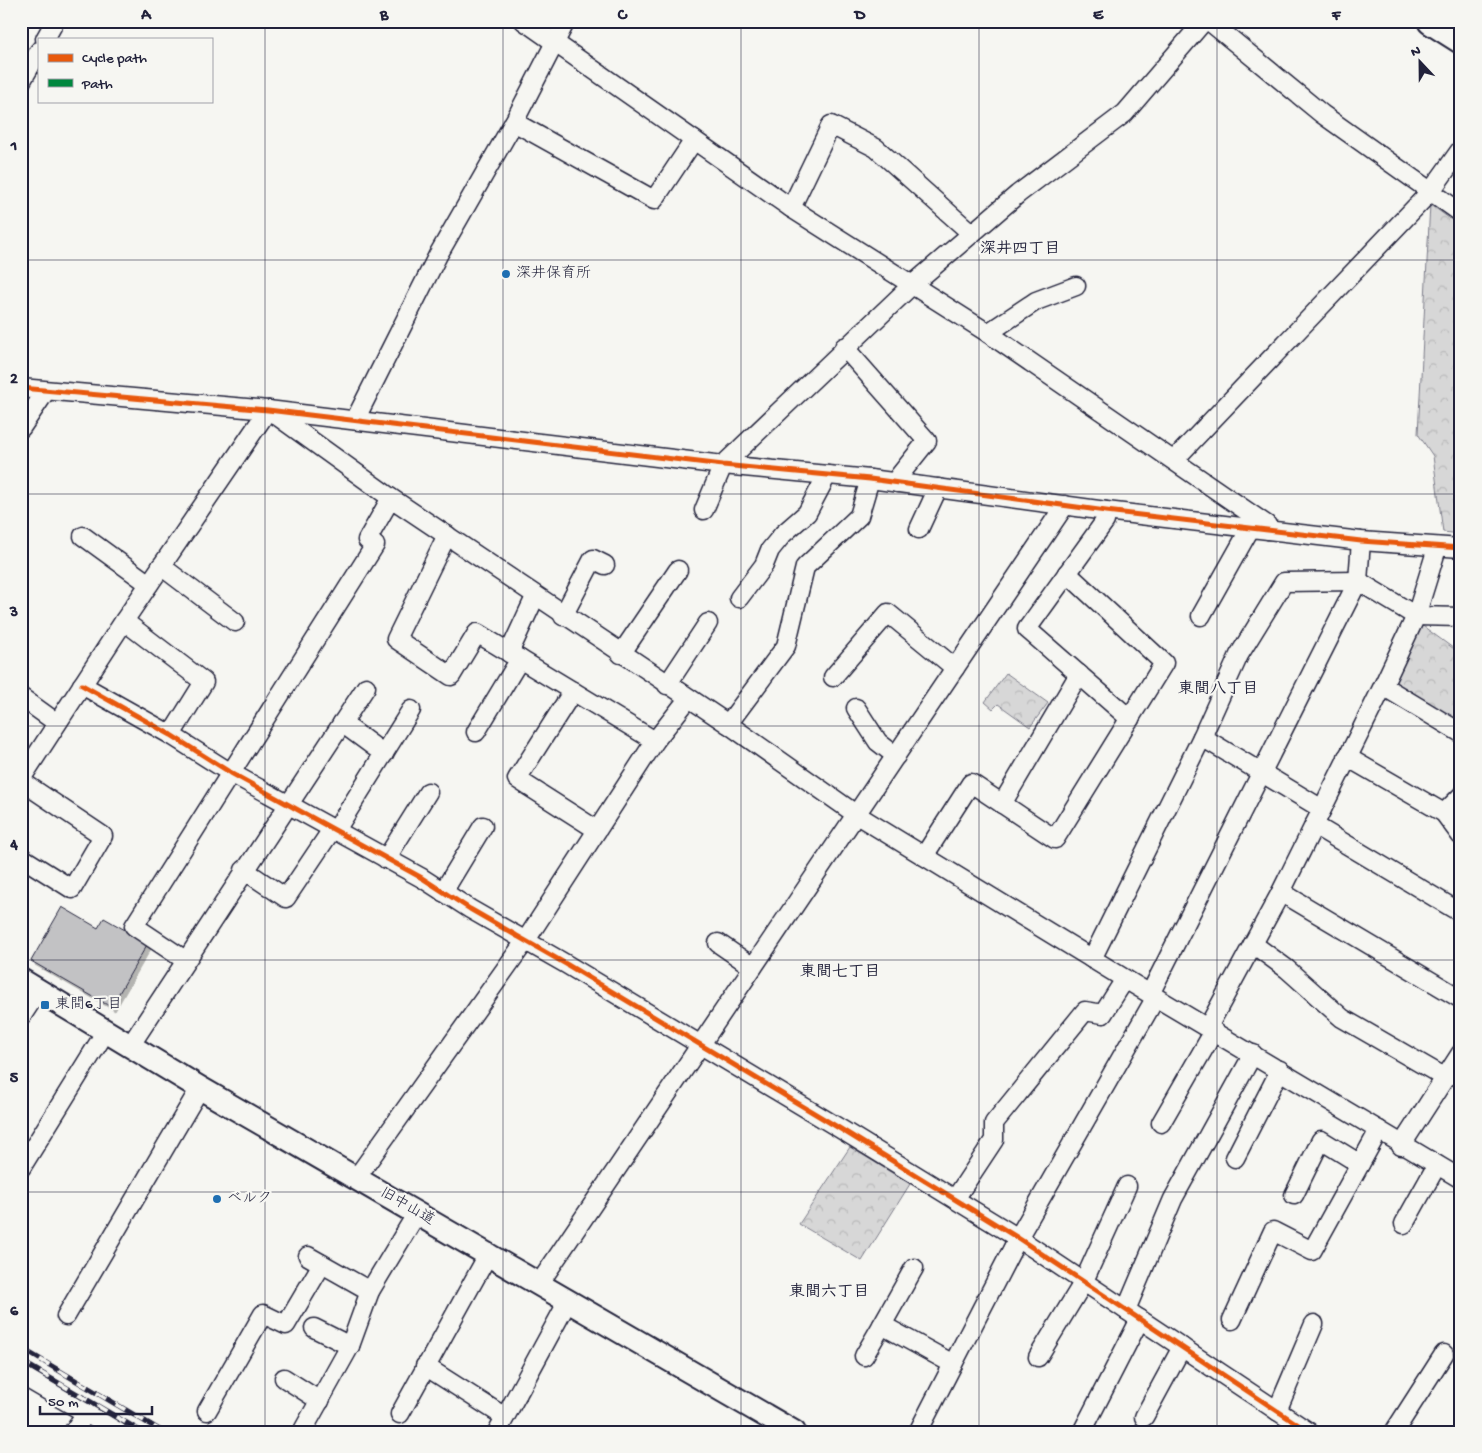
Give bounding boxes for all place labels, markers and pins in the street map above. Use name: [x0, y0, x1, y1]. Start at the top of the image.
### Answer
place label: 深井保育所: [516, 264, 591, 283]
marker: 深井保育所: [500, 268, 512, 280]
place label: 東間6丁目: [55, 995, 123, 1014]
marker: 東間6丁目: [39, 999, 51, 1011]
place label: ベルク: [227, 1190, 272, 1208]
marker: ベルク: [211, 1193, 223, 1205]

